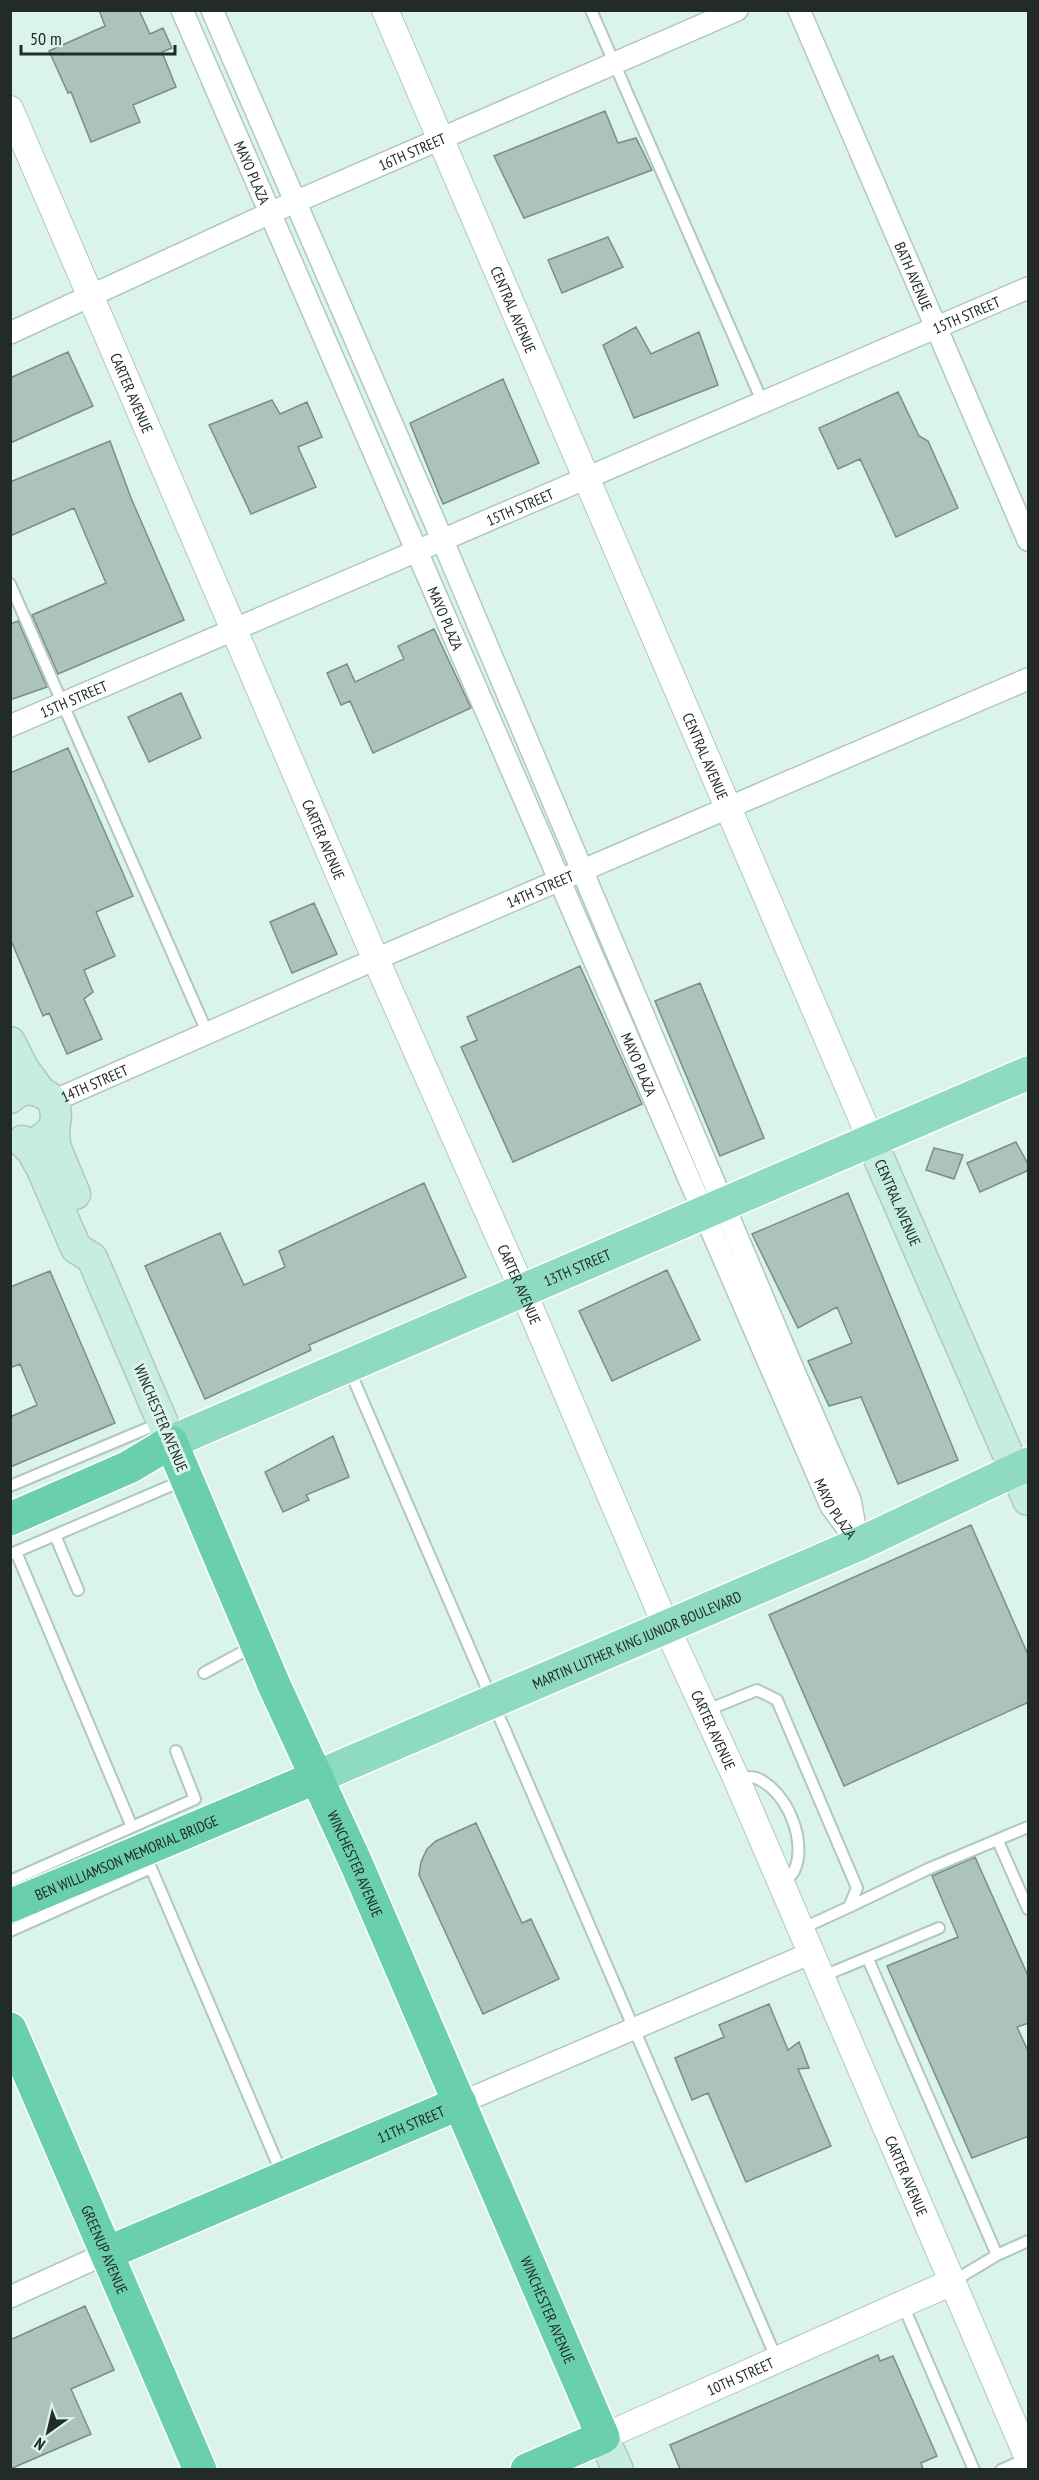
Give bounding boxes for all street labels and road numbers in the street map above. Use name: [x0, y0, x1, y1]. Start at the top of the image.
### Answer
street label: 16TH STREET: [375, 128, 449, 174]
street label: MAYO PLAZA: [230, 138, 275, 208]
street label: BATH AVENUE: [891, 239, 937, 314]
street label: CENTRAL AVENUE: [487, 263, 541, 356]
street label: 15TH STREET: [930, 292, 1003, 337]
street label: CARTER AVENUE: [106, 350, 158, 436]
street label: 15TH STREET: [483, 484, 557, 529]
street label: MAYO PLAZA: [424, 584, 468, 654]
street label: 15TH STREET: [37, 676, 110, 722]
street label: CENTRAL AVENUE: [679, 710, 733, 802]
street label: CARTER AVENUE: [298, 796, 350, 882]
street label: 14TH STREET: [503, 866, 577, 912]
street label: MAYO PLAZA: [617, 1030, 662, 1099]
street label: 14TH STREET: [58, 1060, 131, 1106]
street label: CENTRAL AVENUE: [871, 1156, 925, 1249]
street label: CARTER AVENUE: [494, 1241, 546, 1327]
street label: 13TH STREET: [540, 1244, 614, 1290]
street label: WINCHESTER AVENUE: [130, 1361, 192, 1475]
street label: MAYO PLAZA: [811, 1475, 862, 1543]
street label: MARTIN LUTHER KING JUNIOR BOULEVARD: [529, 1586, 744, 1693]
street label: CARTER AVENUE: [687, 1687, 740, 1773]
street label: WINCHESTER AVENUE: [323, 1807, 388, 1920]
street label: BEN WILLIAMSON MEMORIAL BRIDGE: [32, 1810, 221, 1904]
street label: 11TH STREET: [374, 2101, 448, 2147]
street label: CARTER AVENUE: [881, 2133, 932, 2219]
street label: GREENUP AVENUE: [78, 2202, 132, 2297]
street label: WINCHESTER AVENUE: [517, 2253, 580, 2366]
street label: 10TH STREET: [704, 2353, 777, 2399]

